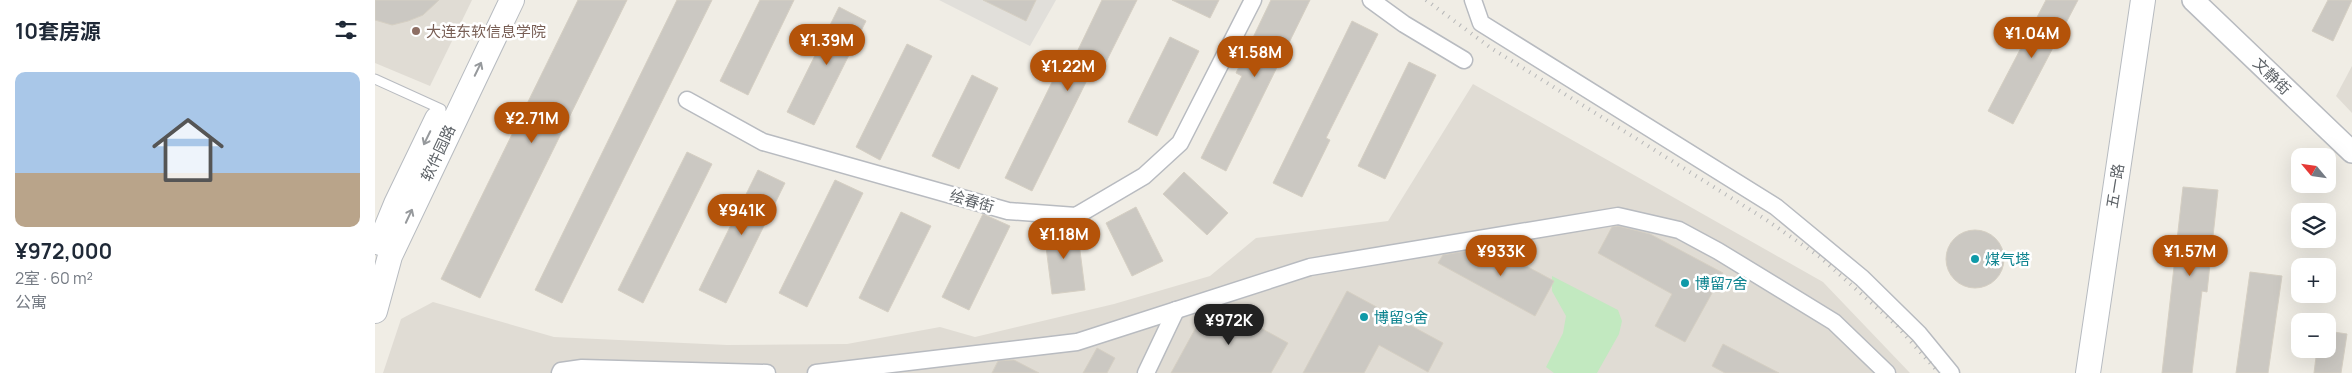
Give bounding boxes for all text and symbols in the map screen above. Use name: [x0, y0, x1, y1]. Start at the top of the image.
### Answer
icon: filters: [332, 16, 360, 44]
text: 10套房源: [15, 17, 101, 45]
pin: ¥1.04M: [1991, 17, 2073, 59]
place label: 大连东软信息学院: [426, 21, 546, 42]
text: ¥1.04M: [2005, 22, 2059, 44]
pin: ¥1.39M: [786, 23, 868, 66]
marker: 大连东软信息学院: [410, 25, 422, 37]
text: ¥1.39M: [800, 29, 854, 51]
pin: ¥1.58M: [1214, 36, 1296, 78]
text: ¥1.58M: [1228, 41, 1282, 63]
pin: ¥1.22M: [1027, 49, 1109, 92]
street label: 文静街: [2249, 53, 2295, 99]
text: ¥1.22M: [1041, 55, 1095, 77]
one-way arrow: [474, 62, 483, 77]
pin: ¥2.71M: [491, 102, 573, 144]
icon: home: [143, 105, 233, 195]
text: ¥2.71M: [505, 107, 559, 129]
street label: 软件园路: [416, 121, 460, 185]
one-way arrow: [422, 131, 432, 146]
north arrow: [2291, 148, 2336, 192]
map controls: [2291, 148, 2336, 358]
street label: 五一路: [2101, 162, 2129, 210]
street label: 绘春街: [947, 185, 997, 217]
pin: ¥941K: [707, 194, 777, 236]
text: ¥941K: [719, 199, 765, 221]
button: layers: [2291, 203, 2336, 248]
one-way arrow: [405, 209, 414, 224]
pin: ¥1.18M: [1023, 218, 1105, 260]
text: ¥1.18M: [1039, 223, 1089, 245]
pin: ¥933K: [1466, 234, 1536, 277]
pin: ¥1.57M: [2149, 234, 2231, 277]
text: ¥972,000: [15, 237, 112, 265]
text: ¥933K: [1477, 240, 1525, 262]
text: ¥1.57M: [2164, 240, 2216, 262]
place label: 煤气塔: [1985, 249, 2030, 270]
marker: 煤气塔: [1969, 253, 1981, 265]
button: +: [2291, 258, 2336, 303]
text: 2室 · 60 m²: [15, 267, 93, 289]
place label: 博留7舍: [1695, 273, 1748, 294]
marker: 博留7舍: [1679, 277, 1691, 289]
text: 公寓: [15, 291, 47, 313]
pin: ¥972K: [1194, 304, 1264, 346]
place label: 博留9舍: [1374, 307, 1428, 328]
text: ¥972K: [1205, 309, 1253, 331]
marker: 博留9舍: [1358, 311, 1370, 323]
button: −: [2291, 313, 2336, 358]

